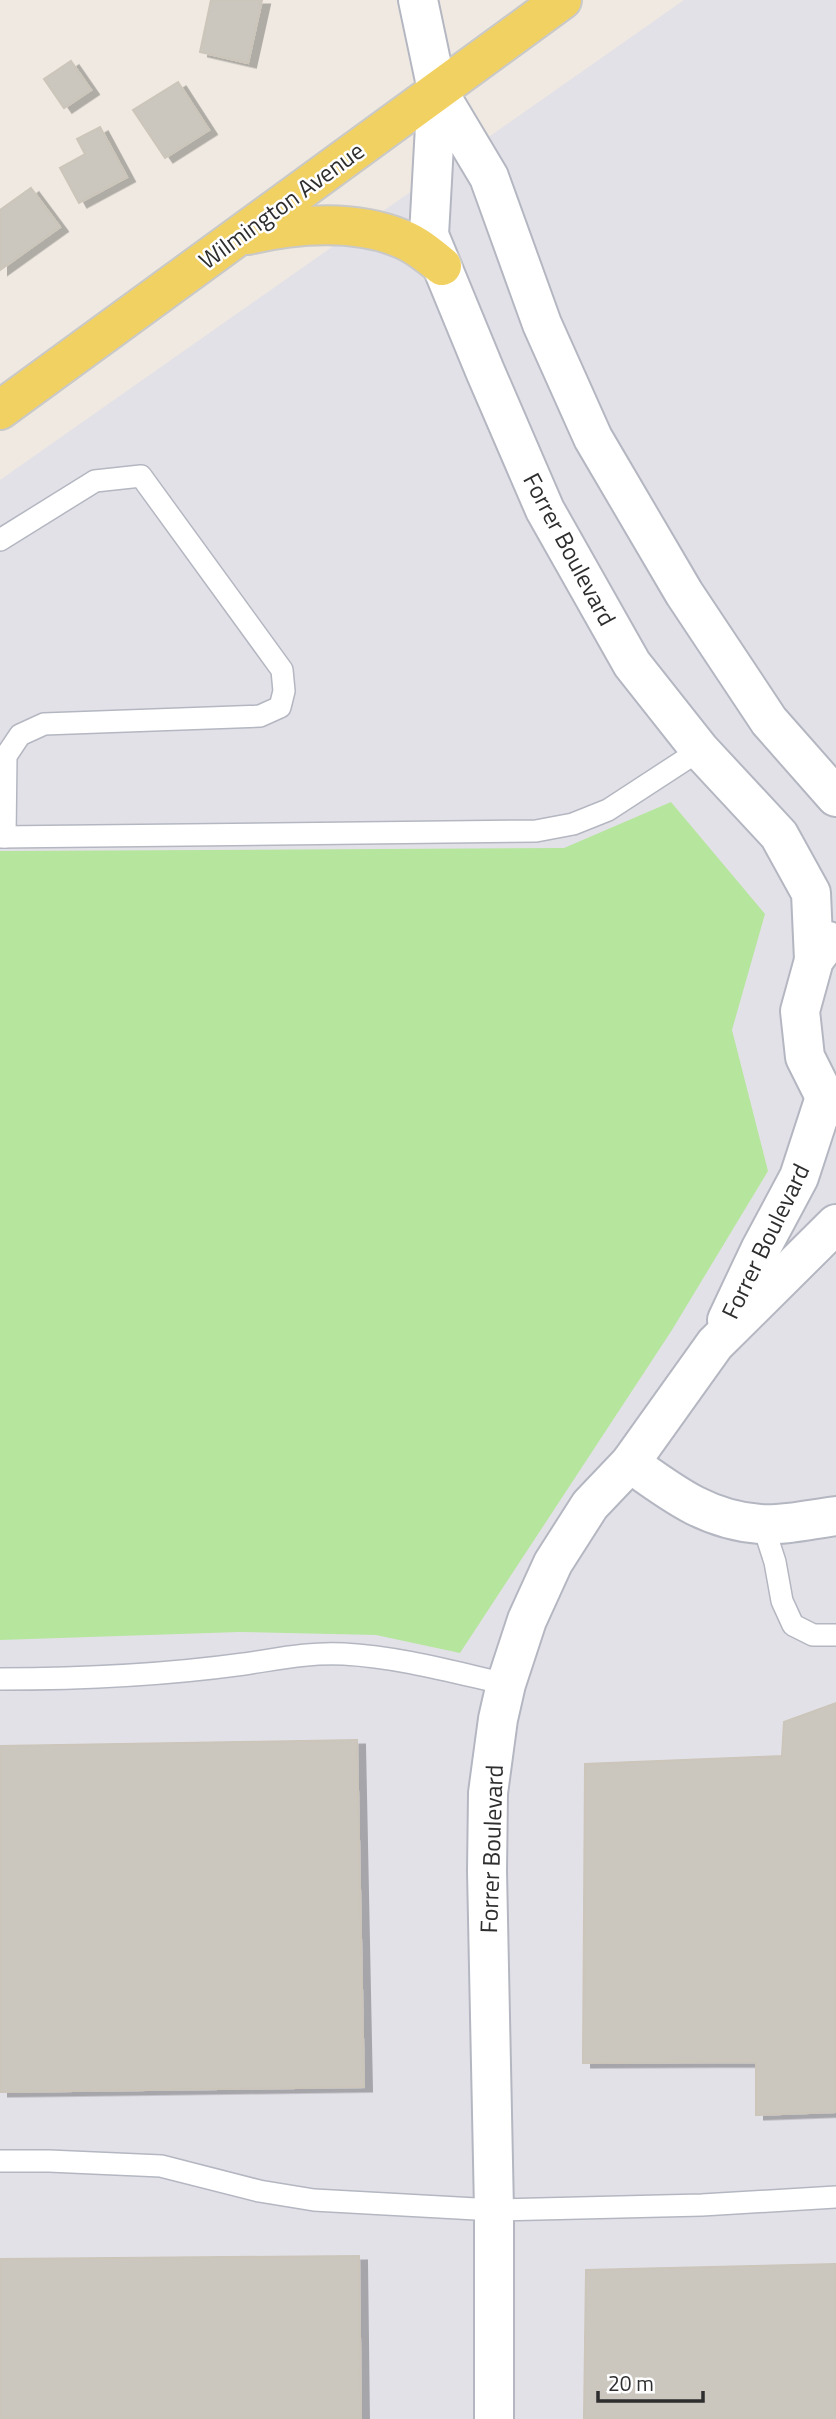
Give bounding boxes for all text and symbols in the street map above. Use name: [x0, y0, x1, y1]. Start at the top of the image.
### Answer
street label: Wilmington Avenue: [191, 133, 371, 277]
street label: Forrer Boulevard: [515, 466, 625, 632]
street label: Forrer Boulevard: [712, 1157, 818, 1325]
street label: Forrer Boulevard: [470, 1764, 512, 1934]
scale bar: [598, 2360, 703, 2404]
text: 20 m: [608, 2367, 654, 2399]

